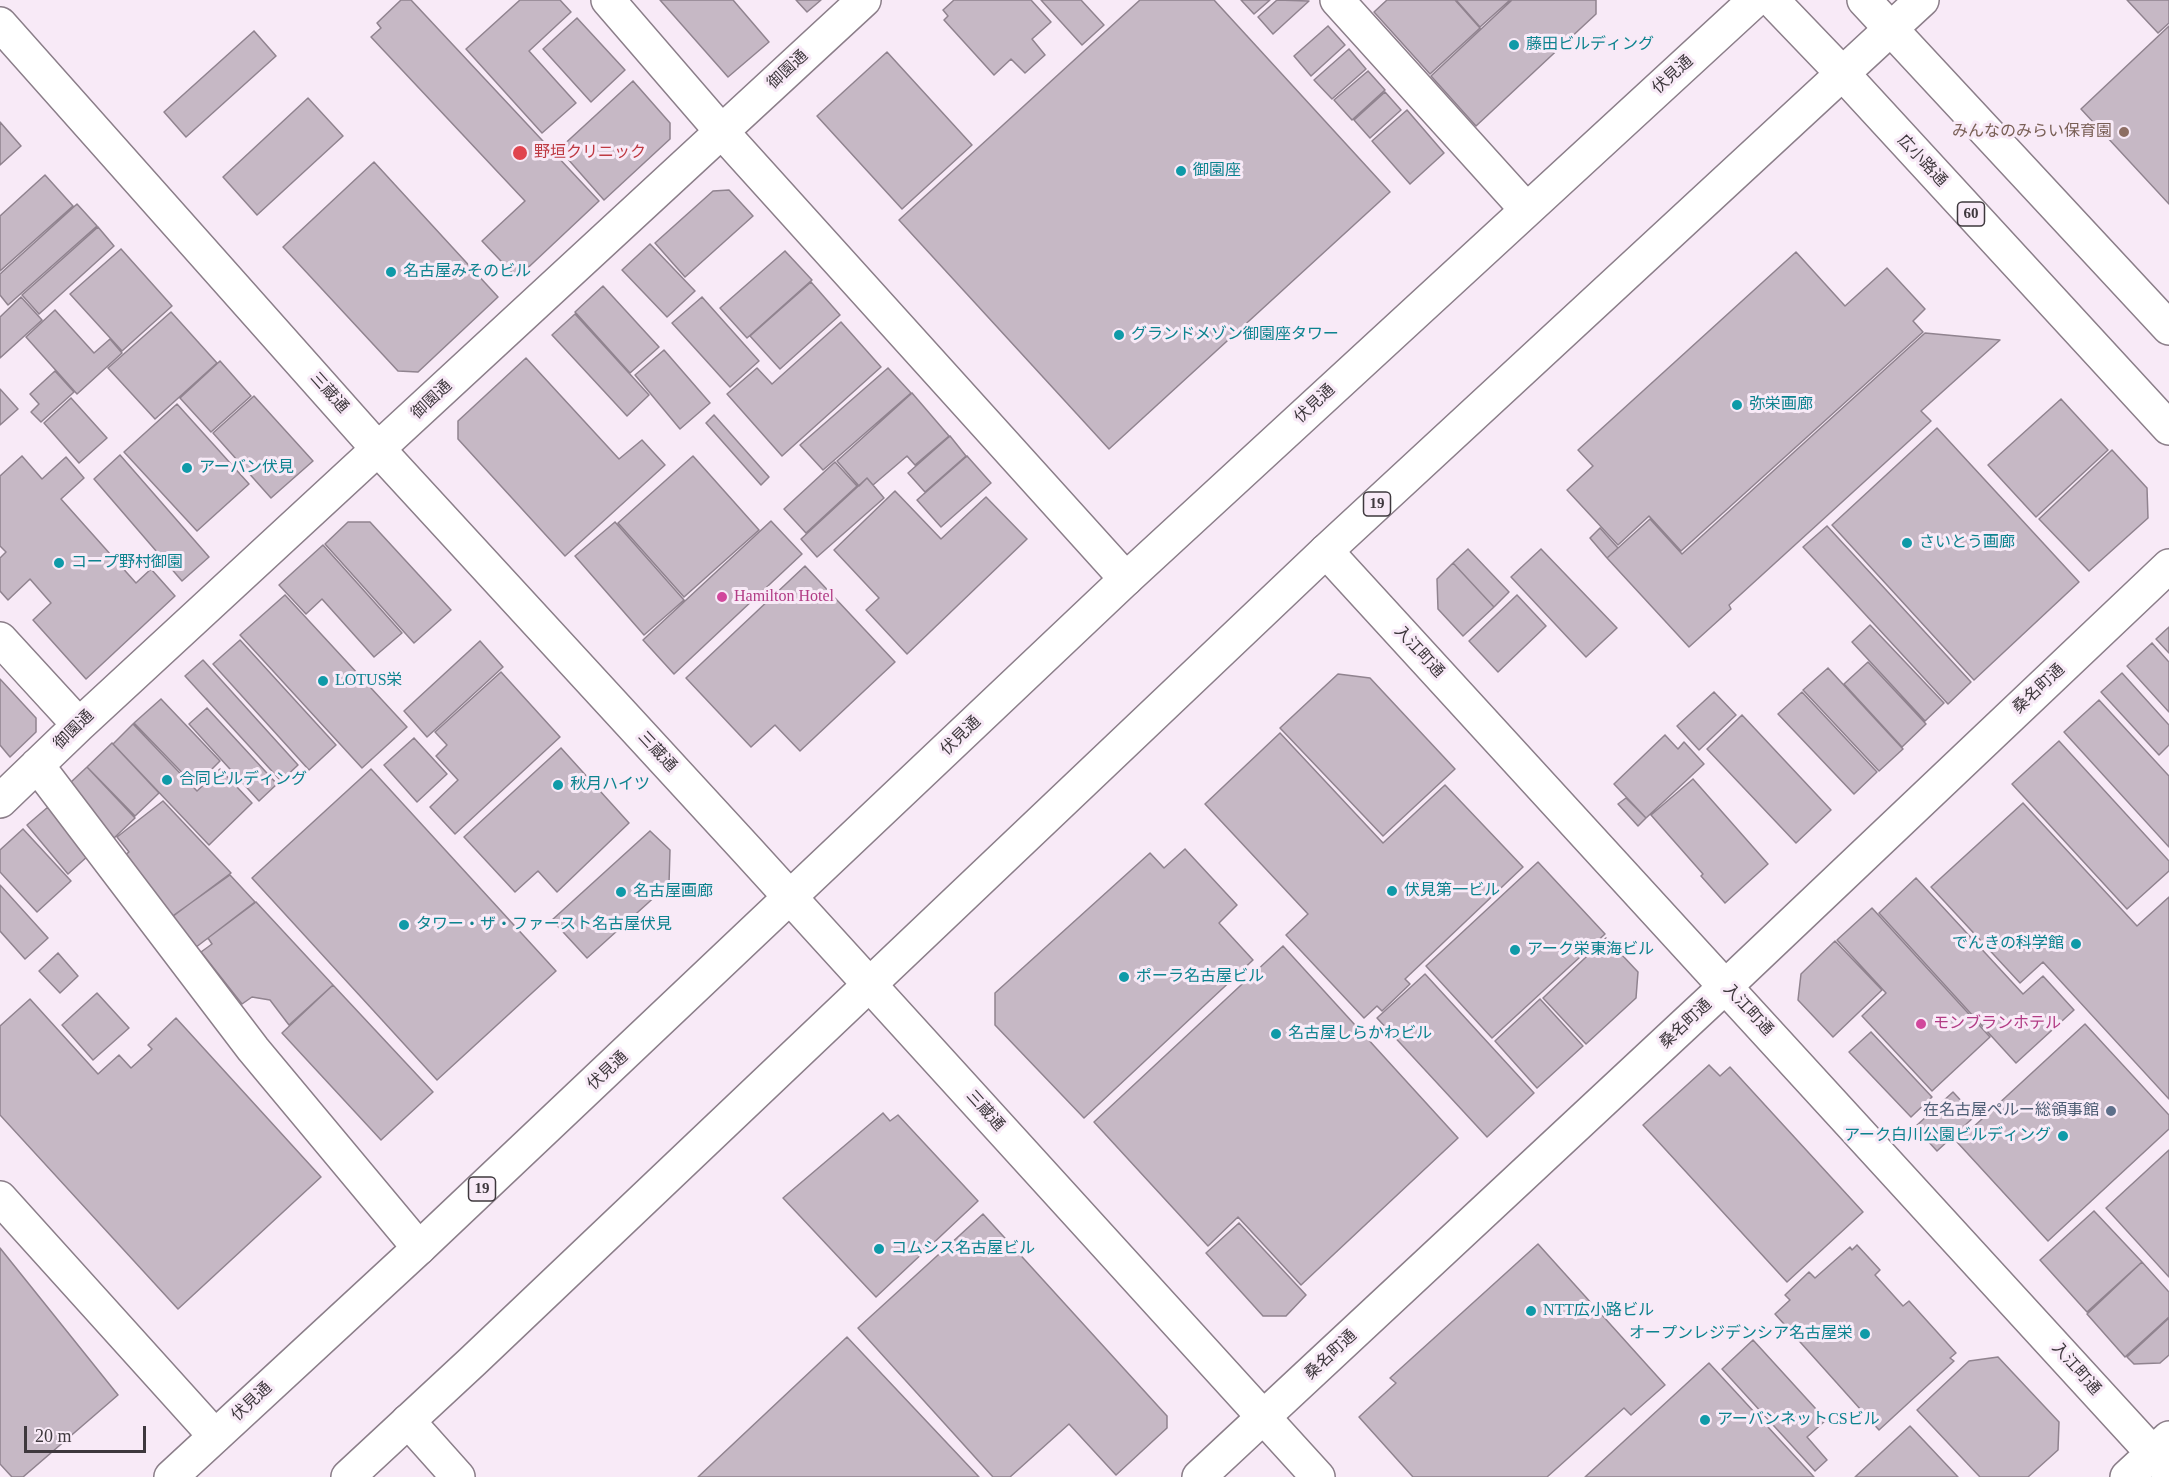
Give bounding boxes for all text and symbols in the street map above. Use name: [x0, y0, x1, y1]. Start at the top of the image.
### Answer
place label: 藤田ビルディング: [1526, 35, 1654, 55]
marker: 藤田ビルディング: [1507, 38, 1521, 52]
street label: 御園通: [764, 47, 812, 93]
street label: 伏見通: [1649, 52, 1697, 98]
place label: みんなのみらい保育園: [1952, 122, 2112, 142]
marker: みんなのみらい保育園: [2117, 125, 2131, 139]
street label: 広小路通: [1893, 131, 1951, 191]
place label: 野垣クリニック: [534, 143, 646, 163]
marker: 野垣クリニック: [511, 144, 529, 162]
place label: 御園座: [1193, 161, 1241, 181]
marker: 御園座: [1174, 164, 1188, 178]
road number: 60: [1958, 202, 1984, 226]
place label: 名古屋みそのビル: [403, 262, 531, 282]
marker: 名古屋みそのビル: [384, 265, 398, 279]
place label: グランドメゾン御園座タワー: [1131, 325, 1339, 345]
marker: グランドメゾン御園座タワー: [1112, 328, 1126, 342]
street label: 三蔵通: [306, 369, 352, 417]
street label: 御園通: [408, 377, 456, 423]
street label: 伏見通: [1291, 381, 1339, 427]
place label: 弥栄画廊: [1749, 395, 1813, 415]
marker: 弥栄画廊: [1730, 398, 1744, 412]
place label: アーバン伏見: [199, 458, 294, 478]
marker: アーバン伏見: [180, 461, 194, 475]
road number: 19: [1364, 492, 1390, 516]
place label: さいとう画廊: [1919, 533, 2015, 553]
marker: さいとう画廊: [1900, 536, 1914, 550]
place label: コープ野村御園: [71, 553, 183, 573]
marker: コープ野村御園: [52, 556, 66, 570]
place label: Hamilton Hotel: [734, 587, 834, 607]
marker: Hamilton Hotel: [715, 590, 729, 604]
street label: 入江町通: [1390, 622, 1448, 682]
street label: 桑名町通: [2009, 660, 2069, 718]
place label: LOTUS栄: [335, 671, 403, 691]
marker: LOTUS栄: [316, 674, 330, 688]
street label: 御園通: [50, 706, 98, 754]
street label: 伏見通: [937, 712, 985, 760]
street label: 三蔵通: [634, 728, 680, 776]
place label: 合同ビルディング: [179, 770, 307, 790]
marker: 合同ビルディング: [160, 773, 174, 787]
place label: 秋月ハイツ: [570, 775, 650, 795]
marker: 秋月ハイツ: [551, 778, 565, 792]
place label: 伏見第一ビル: [1404, 881, 1500, 901]
place label: 名古屋画廊: [633, 882, 713, 902]
marker: 伏見第一ビル: [1385, 884, 1399, 898]
marker: 名古屋画廊: [614, 885, 628, 899]
place label: タワー・ザ・ファースト名古屋伏見: [416, 915, 672, 935]
marker: タワー・ザ・ファースト名古屋伏見: [397, 918, 411, 932]
place label: でんきの科学館: [1952, 934, 2064, 954]
marker: でんきの科学館: [2069, 937, 2083, 951]
place label: アーク栄東海ビル: [1527, 940, 1654, 960]
marker: アーク栄東海ビル: [1508, 943, 1522, 957]
place label: ポーラ名古屋ビル: [1136, 967, 1264, 987]
marker: ポーラ名古屋ビル: [1117, 970, 1131, 984]
street label: 入江町通: [1719, 980, 1777, 1040]
street label: 桑名町通: [1656, 995, 1716, 1053]
place label: モンブランホテル: [1933, 1014, 2061, 1034]
marker: モンブランホテル: [1914, 1017, 1928, 1031]
place label: 名古屋しらかわビル: [1288, 1024, 1432, 1044]
marker: 名古屋しらかわビル: [1269, 1027, 1283, 1041]
street label: 伏見通: [584, 1048, 632, 1094]
street label: 三蔵通: [962, 1087, 1008, 1135]
place label: 在名古屋ペルー総領事館: [1923, 1101, 2099, 1121]
marker: 在名古屋ペルー総領事館: [2104, 1104, 2118, 1118]
place label: アーク白川公園ビルディング: [1844, 1126, 2051, 1146]
marker: アーク白川公園ビルディング: [2056, 1129, 2070, 1143]
road number: 19: [468, 1177, 496, 1201]
place label: コムシス名古屋ビル: [891, 1239, 1035, 1259]
marker: コムシス名古屋ビル: [872, 1242, 886, 1256]
place label: NTT広小路ビル: [1543, 1301, 1654, 1321]
marker: NTT広小路ビル: [1524, 1304, 1538, 1318]
place label: オープンレジデンシア名古屋栄: [1629, 1324, 1853, 1344]
street label: 桑名町通: [1301, 1326, 1361, 1384]
marker: オープンレジデンシア名古屋栄: [1858, 1327, 1872, 1341]
street label: 入江町通: [2047, 1339, 2105, 1399]
street label: 伏見通: [228, 1379, 276, 1425]
place label: アーバンネットCSビル: [1717, 1410, 1880, 1430]
marker: アーバンネットCSビル: [1698, 1413, 1712, 1427]
scale bar: [27, 1414, 148, 1452]
text: 20 m: [35, 1426, 72, 1446]

